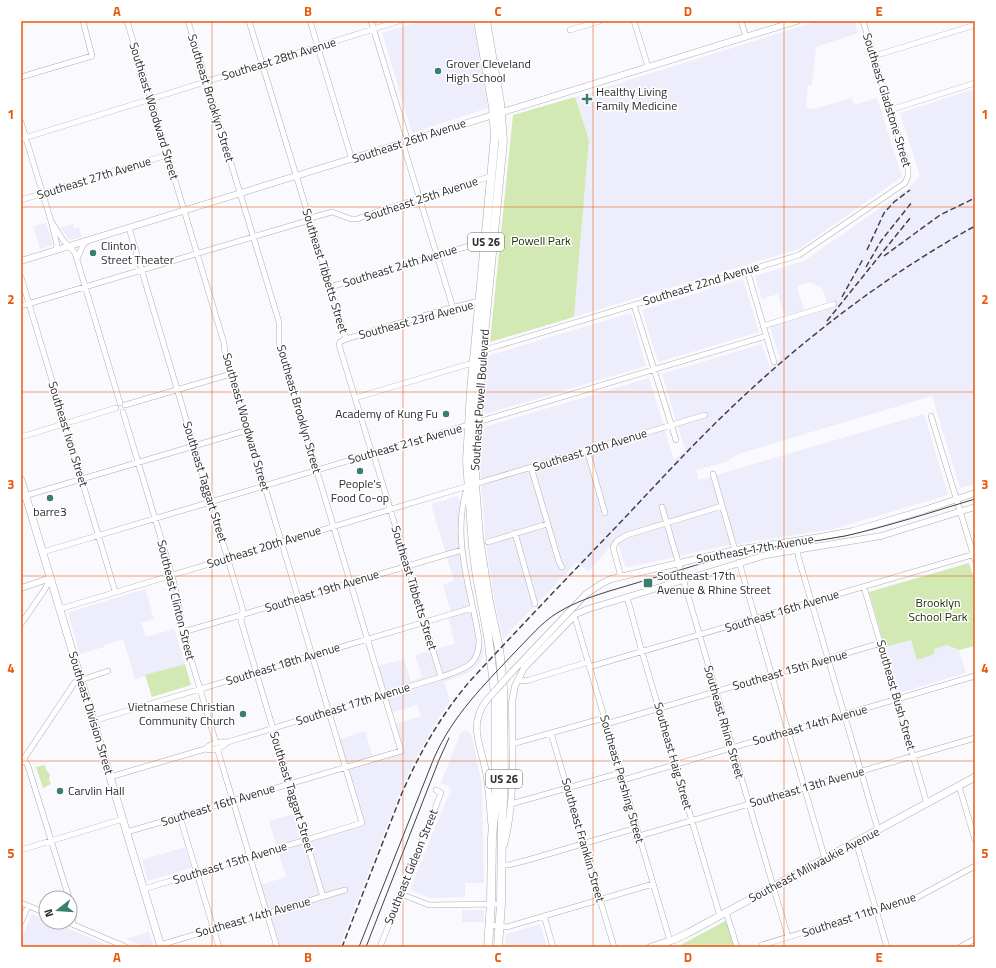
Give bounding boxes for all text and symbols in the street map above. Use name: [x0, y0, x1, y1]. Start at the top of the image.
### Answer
text: A: [113, 1, 121, 21]
text: B: [304, 1, 312, 21]
text: C: [494, 1, 502, 21]
text: D: [684, 1, 692, 21]
text: E: [875, 1, 883, 21]
street label: Southeast Gladstone Street: [858, 31, 917, 170]
street label: Southeast Brooklyn Street: [183, 32, 240, 165]
street label: Southeast 28th Avenue: [219, 32, 338, 85]
street label: Southeast Woodward Street: [125, 40, 185, 183]
place label: Grover Cleveland High School: [446, 54, 531, 87]
marker: Grover Cleveland High School: [433, 66, 443, 76]
place label: Healthy Living Family Medicine: [596, 82, 677, 115]
marker: Healthy Living Family Medicine: [581, 93, 593, 105]
text: 1: [7, 104, 15, 124]
text: 1: [981, 104, 989, 124]
street label: Southeast 26th Avenue: [349, 113, 468, 168]
street label: Southeast 27th Avenue: [34, 151, 153, 204]
street label: Southeast 25th Avenue: [361, 171, 480, 226]
street label: Southeast Tibbetts Street: [297, 206, 354, 336]
park label: Powell Park: [511, 231, 571, 250]
road number: US 26: [468, 233, 504, 251]
place label: Clinton Street Theater: [101, 236, 174, 269]
street label: Southeast 24th Avenue: [340, 239, 459, 292]
marker: Clinton Street Theater: [88, 248, 98, 258]
street label: Southeast 22nd Avenue: [640, 257, 761, 310]
text: 2: [7, 289, 15, 309]
text: 2: [981, 289, 989, 309]
street label: Southeast 23rd Avenue: [356, 295, 475, 344]
street label: Southeast Powell Boulevard: [465, 329, 494, 471]
street label: Southeast Brooklyn Street: [272, 342, 327, 476]
street label: Southeast Woodward Street: [218, 351, 276, 494]
street label: Southeast Ivon Street: [43, 379, 94, 490]
place label: Academy of Kung Fu: [335, 404, 438, 423]
marker: Academy of Kung Fu: [441, 409, 451, 419]
street label: Southeast 21st Avenue: [346, 418, 464, 469]
street label: Southeast Taggart Street: [178, 419, 233, 546]
street label: Southeast 20th Avenue: [530, 423, 649, 476]
marker: People's Food Co-op: [355, 466, 365, 476]
text: 3: [7, 474, 15, 494]
place label: People's Food Co-op: [331, 474, 389, 507]
text: 3: [981, 474, 989, 494]
marker: barre3: [45, 493, 55, 503]
place label: barre3: [33, 502, 67, 521]
street label: Southeast 20th Avenue: [204, 520, 323, 573]
street label: Southeast Tibbetts Street: [386, 523, 443, 653]
street label: Southeast 17th Avenue: [695, 529, 815, 568]
street label: Southeast Clinton Street: [152, 538, 201, 663]
street label: Southeast 19th Avenue: [262, 564, 381, 617]
place label: Southeast 17th Avenue & Rhine Street: [657, 566, 771, 599]
marker: Southeast 17th Avenue & Rhine Street: [642, 577, 654, 589]
street label: Southeast 16th Avenue: [722, 584, 841, 637]
park label: Brooklyn School Park: [908, 593, 968, 626]
street label: Southeast 18th Avenue: [223, 637, 342, 690]
street label: Southeast Bush Street: [872, 638, 922, 753]
street label: Southeast 15th Avenue: [730, 644, 850, 695]
street label: Southeast Division Street: [64, 649, 119, 777]
text: 4: [7, 658, 15, 678]
text: 4: [981, 658, 989, 678]
street label: Southeast Rhine Street: [699, 663, 750, 781]
street label: Southeast 17th Avenue: [293, 677, 412, 730]
place label: Vietnamese Christian Community Church: [128, 697, 235, 730]
street label: Southeast 14th Avenue: [750, 699, 870, 750]
street label: Southeast Haig Street: [649, 700, 698, 813]
marker: Vietnamese Christian Community Church: [238, 709, 248, 719]
street label: Southeast Pershing Street: [595, 713, 650, 846]
street label: Southeast Taggart Street: [265, 729, 320, 856]
street label: Southeast 13th Avenue: [747, 761, 867, 812]
road number: US 26: [486, 770, 522, 788]
street label: Southeast Franklin Street: [557, 776, 610, 905]
street label: Southeast 16th Avenue: [158, 778, 277, 831]
place label: Carvlin Hall: [68, 781, 125, 800]
marker: Carvlin Hall: [55, 786, 65, 796]
street label: Southeast Gideon Street: [379, 805, 443, 927]
street label: Southeast Milwaukie Avenue: [745, 822, 883, 907]
street label: Southeast 15th Avenue: [170, 836, 289, 889]
text: 5: [7, 843, 15, 863]
text: 5: [981, 843, 989, 863]
street label: Southeast 11th Avenue: [799, 887, 918, 942]
north arrow: [38, 890, 78, 930]
street label: Southeast 14th Avenue: [193, 891, 313, 942]
text: N: [40, 907, 57, 919]
text: A: [113, 947, 121, 967]
text: B: [304, 947, 312, 967]
text: C: [494, 947, 502, 967]
text: D: [684, 947, 692, 967]
text: E: [875, 947, 883, 967]

